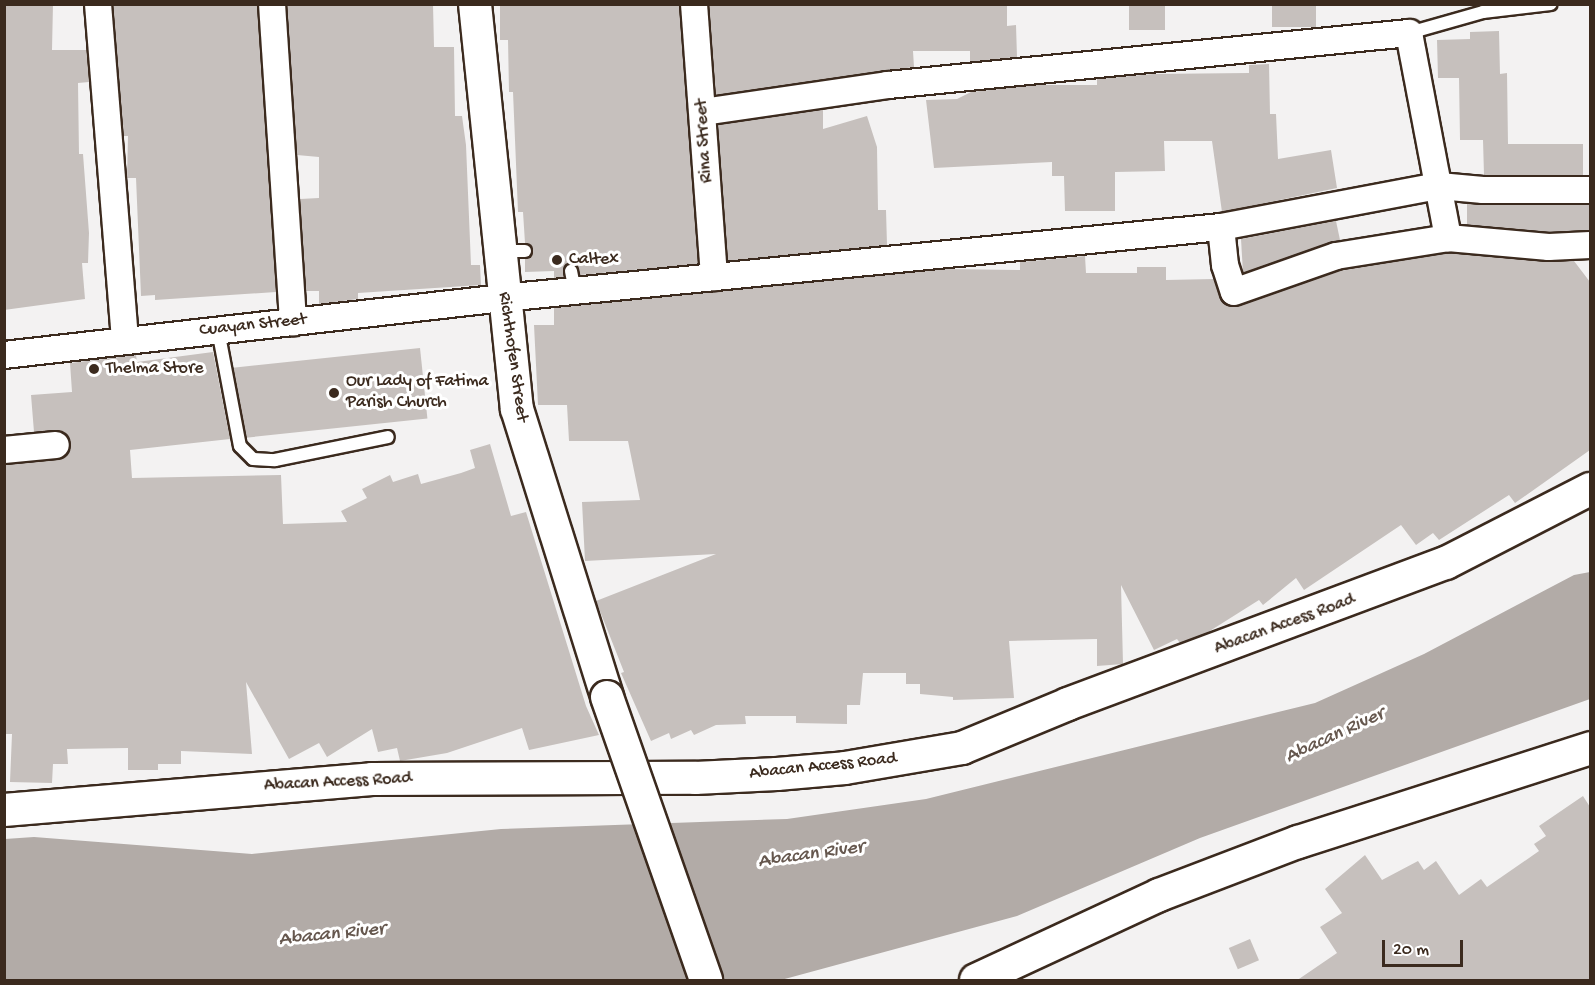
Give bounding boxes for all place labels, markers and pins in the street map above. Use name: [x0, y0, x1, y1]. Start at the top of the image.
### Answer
place label: Caltex: [569, 249, 619, 271]
marker: Caltex: [550, 253, 564, 267]
place label: Thelma Store: [106, 358, 204, 380]
marker: Thelma Store: [87, 362, 101, 376]
place label: Our Lady of Fatima Parish Church: [346, 372, 489, 415]
marker: Our Lady of Fatima Parish Church: [327, 386, 341, 400]

